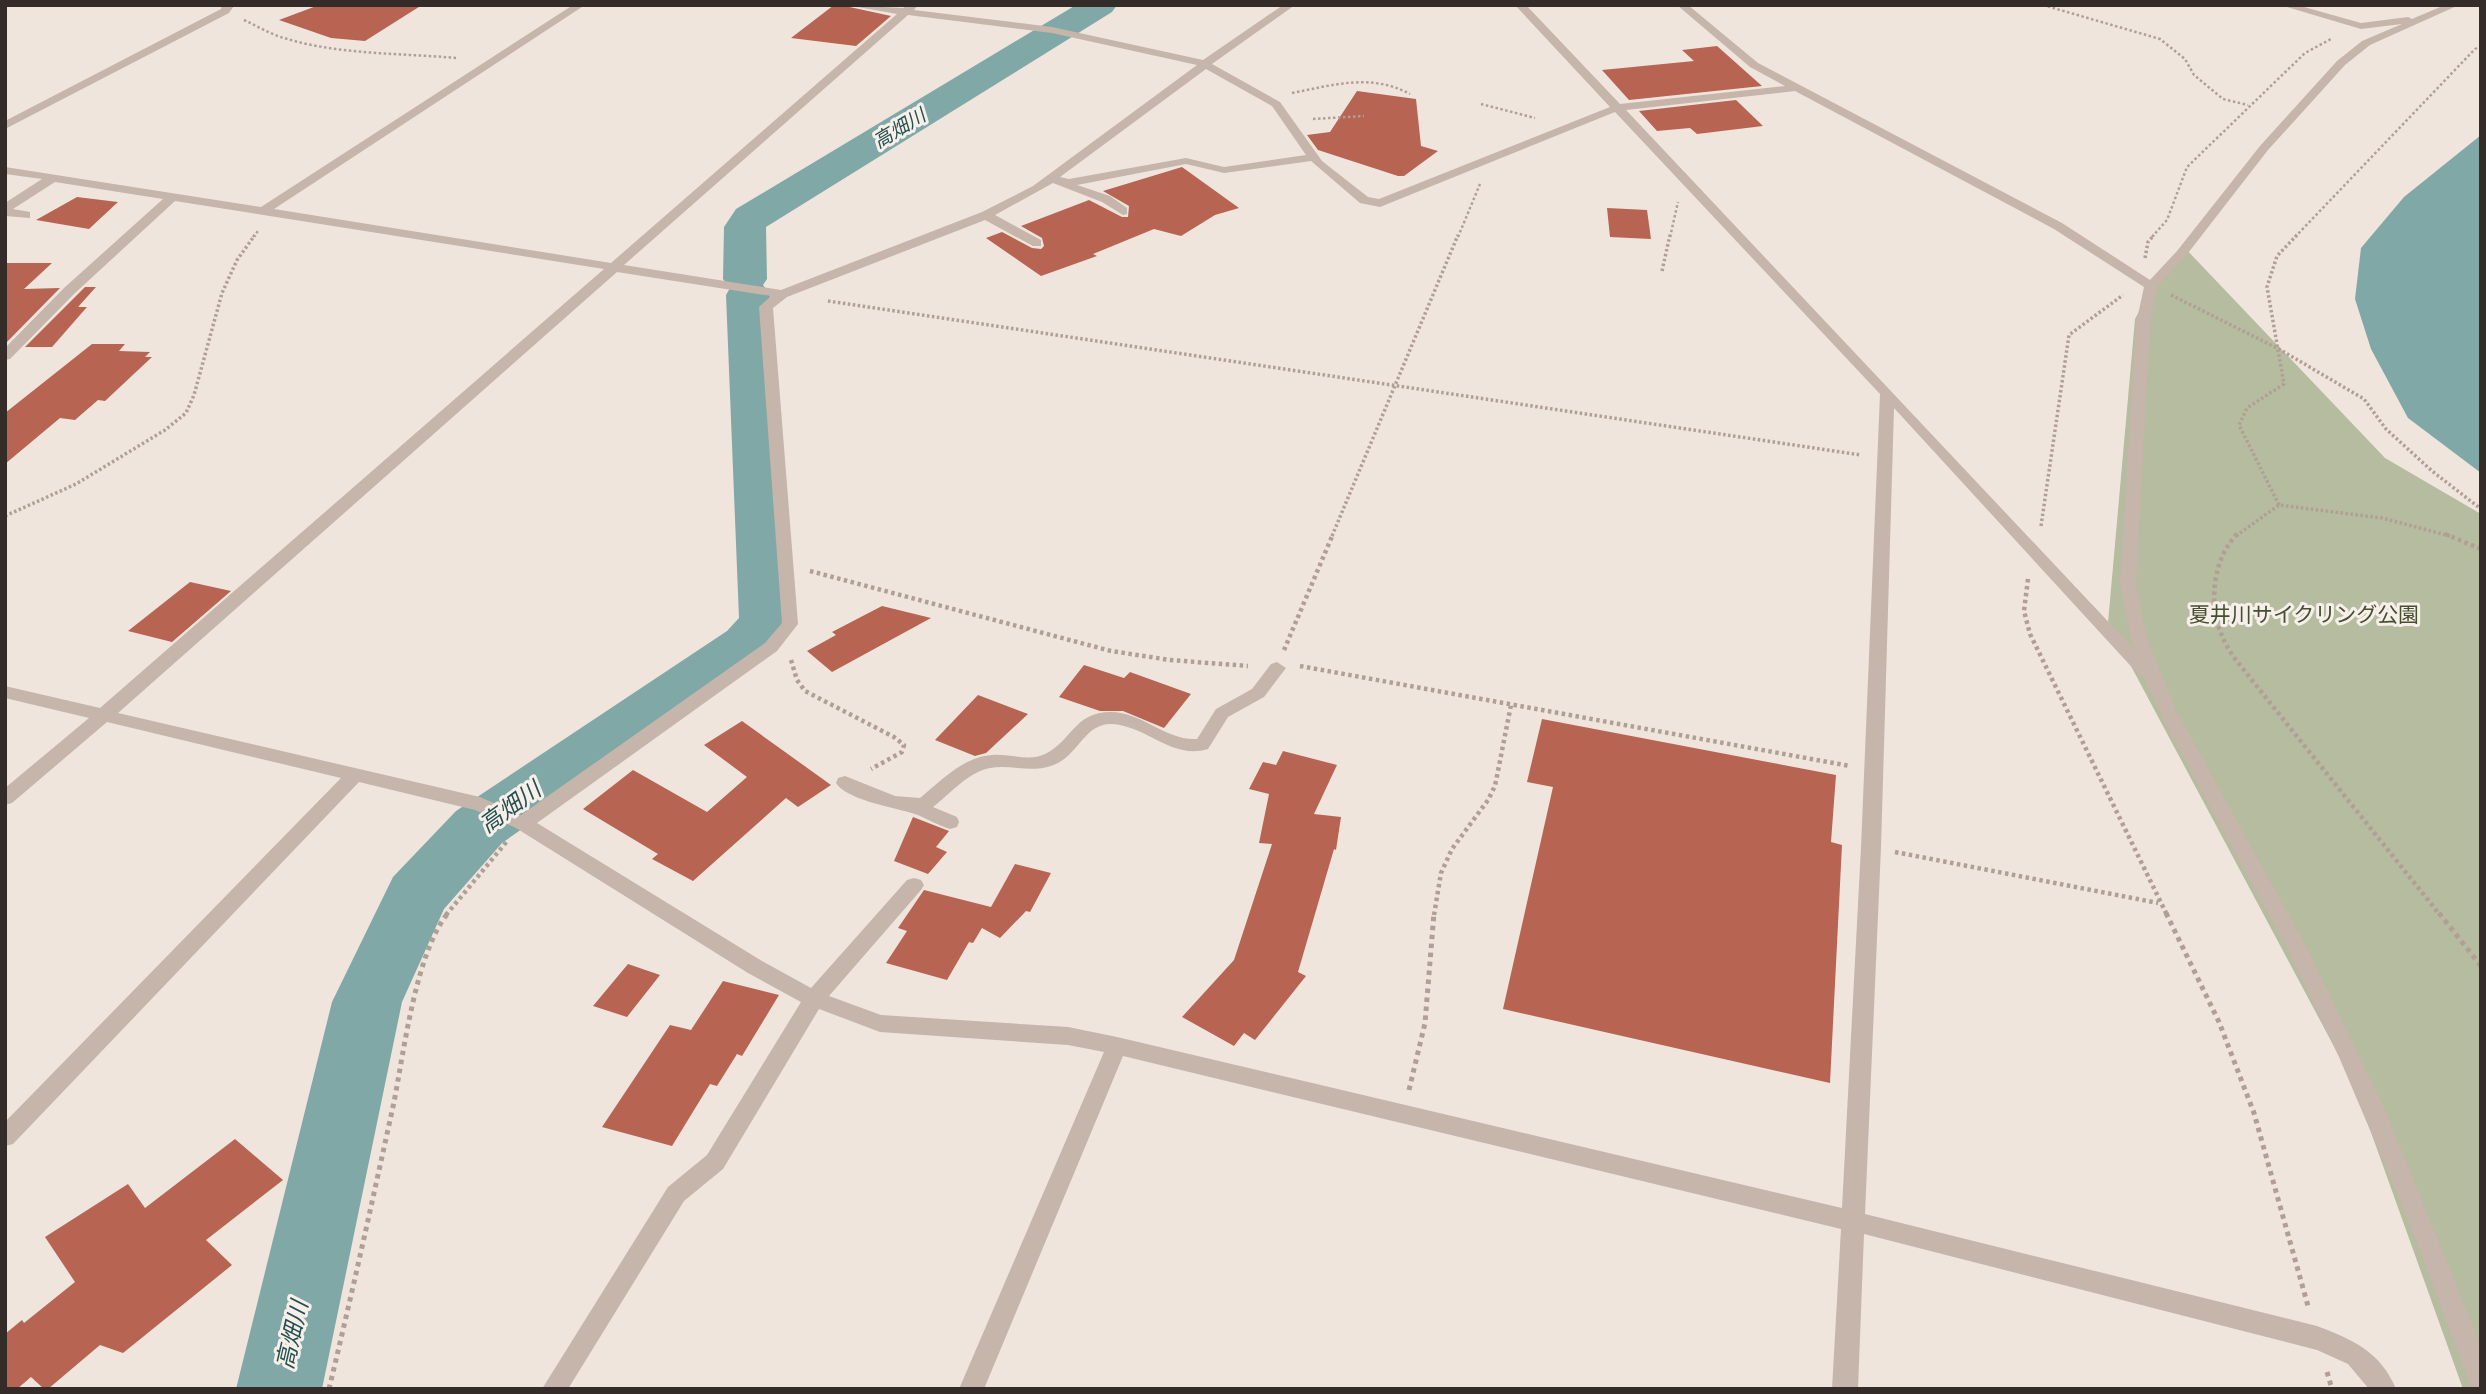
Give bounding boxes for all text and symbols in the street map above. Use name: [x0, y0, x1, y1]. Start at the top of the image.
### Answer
water label: 高畑川: [868, 102, 931, 152]
park label: 夏井川サイクリング公園: [2189, 601, 2419, 626]
water label: 高畑川: [473, 773, 548, 838]
water label: 高畑川: [270, 1295, 313, 1372]

